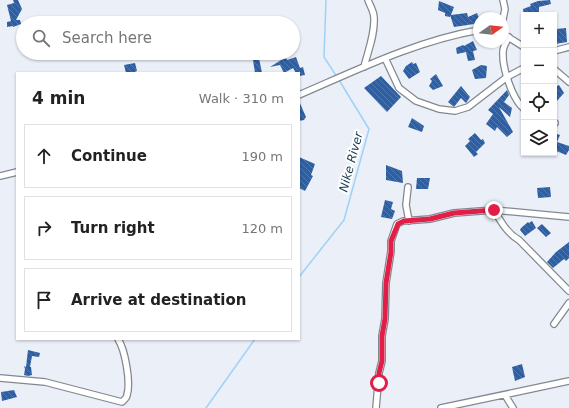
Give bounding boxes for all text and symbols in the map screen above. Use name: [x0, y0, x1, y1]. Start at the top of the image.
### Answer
north arrow: [473, 12, 509, 48]
map controls: [521, 12, 557, 156]
button: +: [521, 12, 557, 48]
search box: [16, 16, 300, 60]
icon: search: [30, 27, 52, 49]
text: Search here: [62, 29, 152, 47]
button: −: [521, 48, 557, 84]
button: locate: [521, 84, 557, 120]
text: 4 min: [32, 88, 85, 108]
text: Walk · 310 m: [199, 91, 284, 106]
button: layers: [521, 120, 557, 156]
water label: Nike River: [336, 129, 366, 194]
icon: ahead: [33, 145, 55, 167]
text: Continue: [71, 147, 147, 165]
text: 190 m: [241, 149, 283, 164]
route end: [485, 201, 503, 219]
icon: right: [33, 217, 55, 239]
text: Turn right: [71, 219, 155, 237]
text: 120 m: [241, 221, 283, 236]
icon: arrive: [33, 289, 55, 311]
text: Arrive at destination: [71, 291, 246, 309]
route start: [370, 374, 388, 392]

